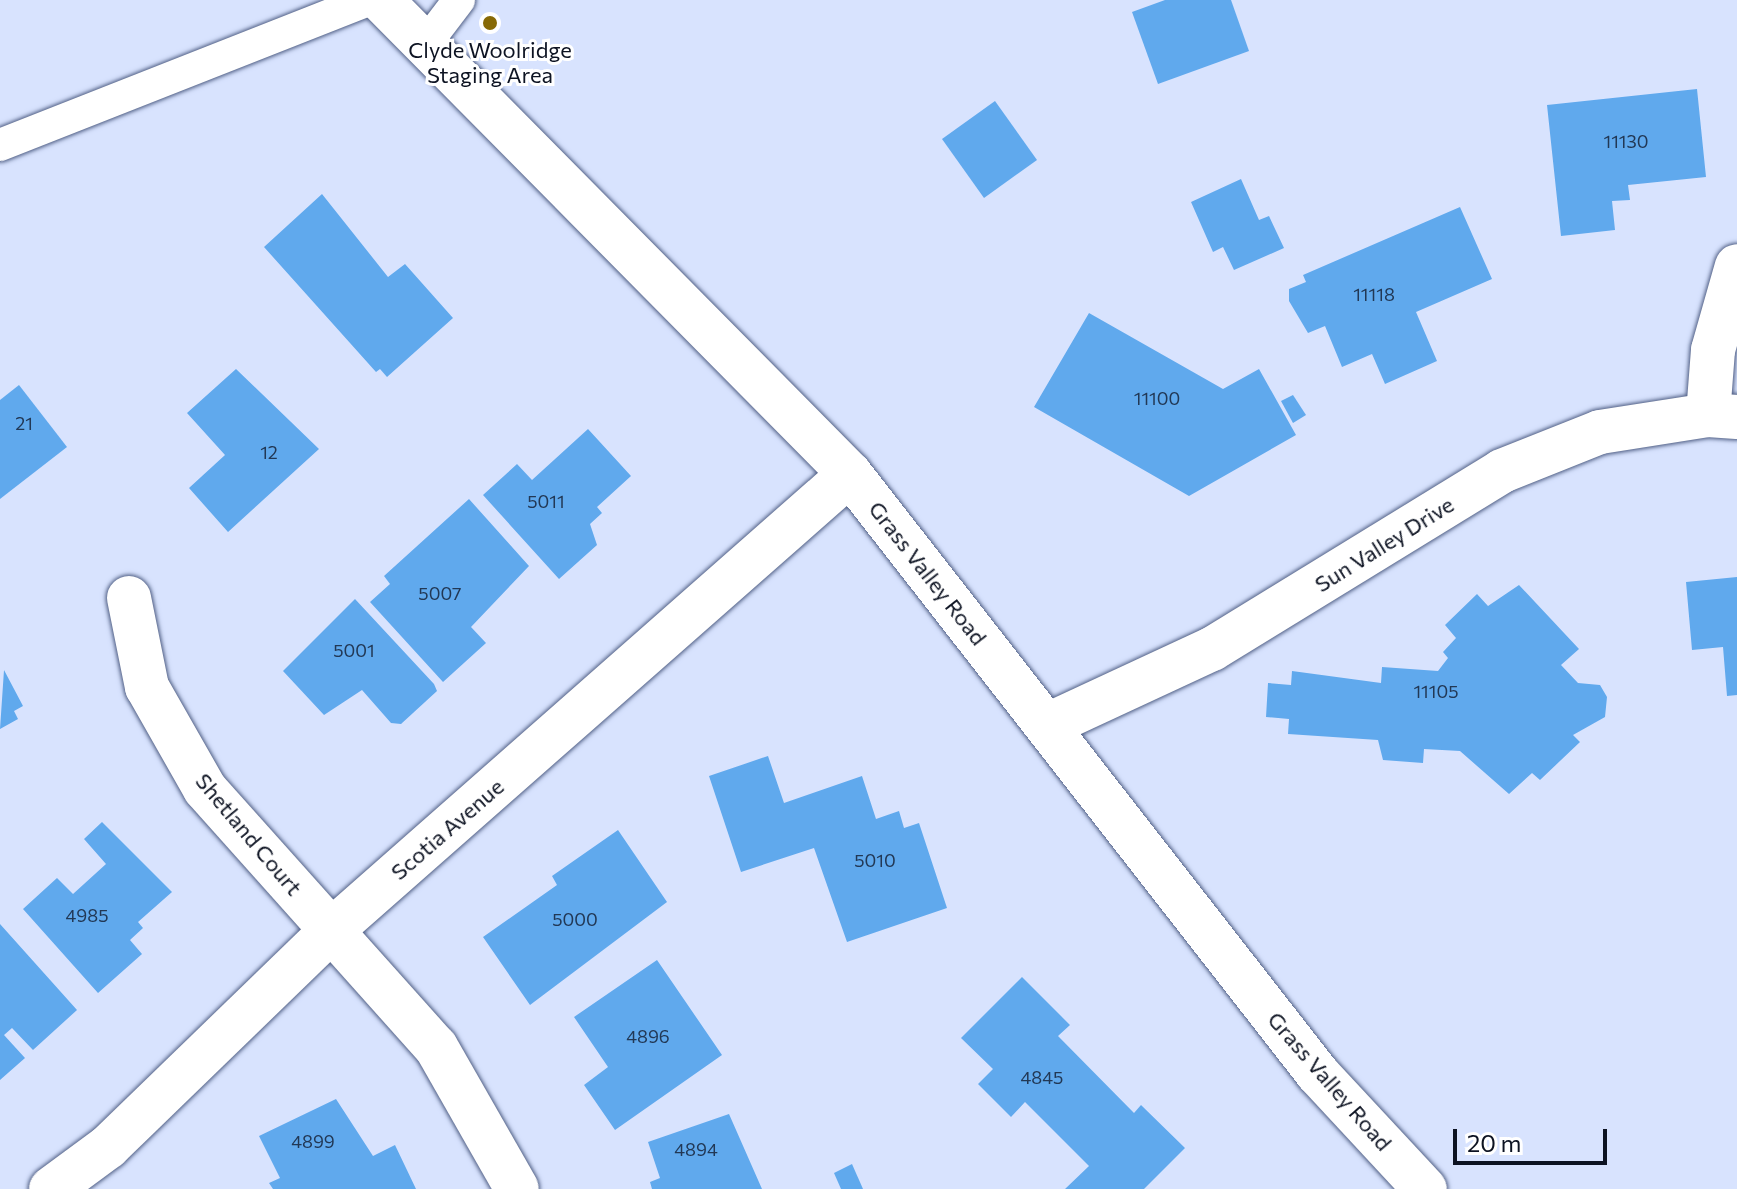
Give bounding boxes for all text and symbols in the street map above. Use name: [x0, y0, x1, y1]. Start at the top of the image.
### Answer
marker: Clyde Woolridge Staging Area: [481, 14, 499, 32]
place label: Clyde Woolridge Staging Area: [408, 36, 572, 88]
house number: 11130: [1603, 130, 1649, 152]
house number: 11118: [1353, 283, 1395, 305]
house number: 11100: [1134, 387, 1180, 409]
house number: 21: [15, 412, 33, 434]
house number: 12: [260, 441, 278, 463]
house number: 5011: [527, 490, 565, 512]
street label: Sun Valley Drive: [1310, 491, 1458, 597]
street label: Grass Valley Road: [864, 496, 992, 650]
house number: 5007: [418, 582, 462, 604]
house number: 5001: [333, 639, 375, 661]
house number: 11105: [1413, 680, 1459, 702]
street label: Shetland Court: [190, 768, 308, 900]
street label: Scotia Avenue: [385, 773, 509, 885]
house number: 5010: [854, 849, 896, 871]
house number: 4985: [66, 904, 108, 926]
house number: 5000: [552, 908, 598, 930]
street label: Grass Valley Road: [1263, 1006, 1397, 1156]
house number: 4896: [626, 1025, 670, 1047]
house number: 4845: [1021, 1066, 1063, 1088]
scale bar: [1457, 1113, 1611, 1163]
text: 20 m: [1467, 1128, 1521, 1157]
house number: 4899: [291, 1130, 335, 1152]
house number: 4894: [674, 1138, 718, 1160]

